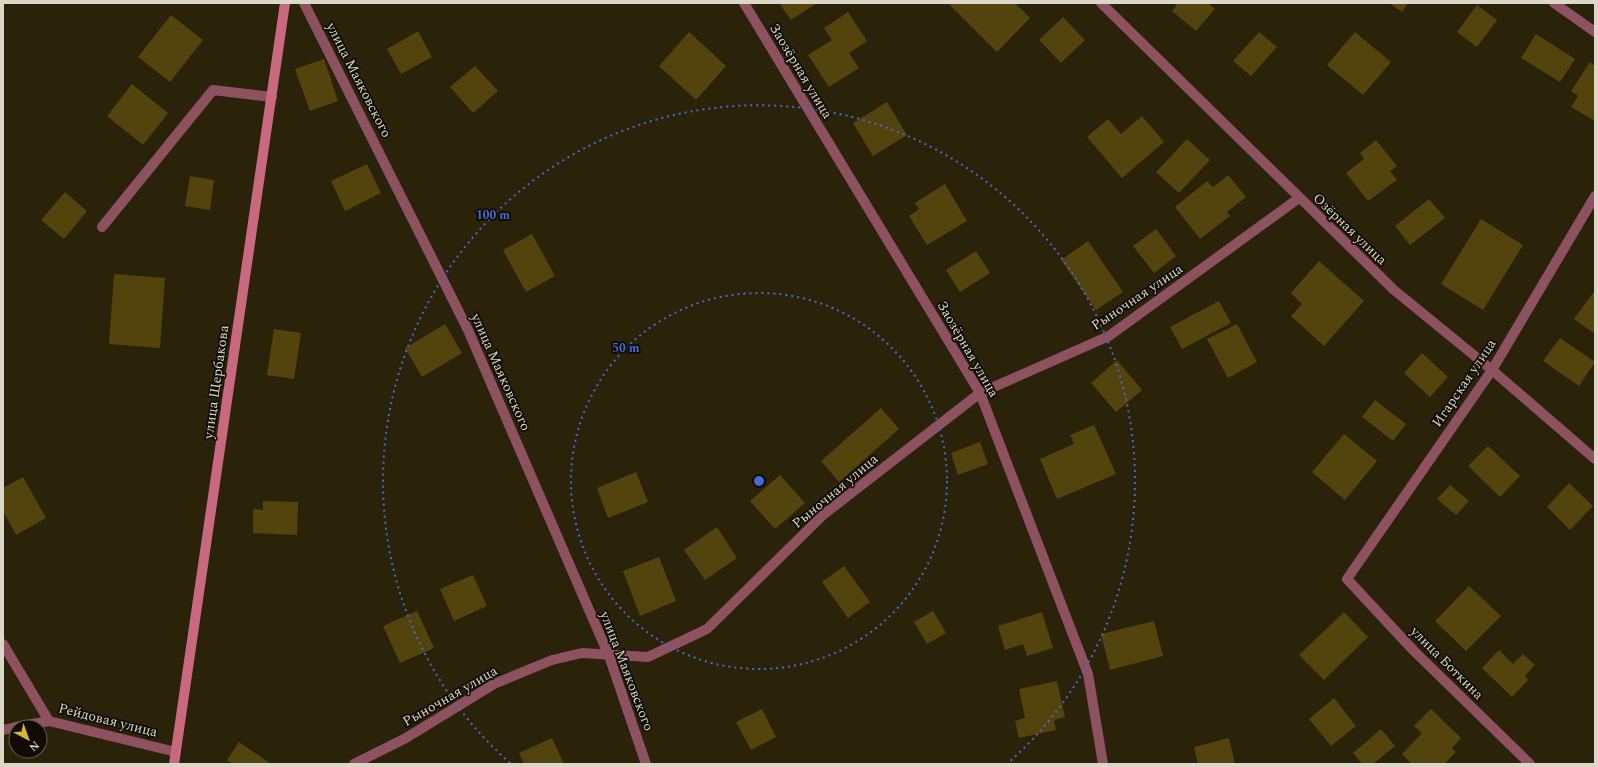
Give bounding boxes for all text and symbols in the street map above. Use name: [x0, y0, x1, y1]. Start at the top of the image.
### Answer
street label: улица Маяковского: [320, 18, 397, 141]
street label: Заозёрная улица: [764, 19, 838, 123]
street label: Озёрная улица: [1308, 188, 1392, 270]
text: 100 m: [476, 206, 510, 225]
street label: Рыночная улица: [1087, 258, 1187, 335]
street label: Заозёрная улица: [932, 297, 1004, 401]
street label: улица Маяковского: [465, 309, 536, 434]
street label: улица Щербакова: [197, 324, 234, 441]
street label: Игарская улица: [1427, 334, 1501, 431]
text: 50 m: [612, 339, 640, 358]
street label: Рыночная улица: [787, 449, 883, 533]
centre of rings: [752, 474, 766, 488]
street label: улица Маяковского: [594, 607, 660, 734]
street label: улица Боткина: [1405, 621, 1489, 705]
street label: Рыночная улица: [399, 660, 502, 732]
street label: Рейдовая улица: [56, 698, 160, 743]
north arrow: [8, 719, 48, 759]
text: N: [25, 737, 43, 756]

